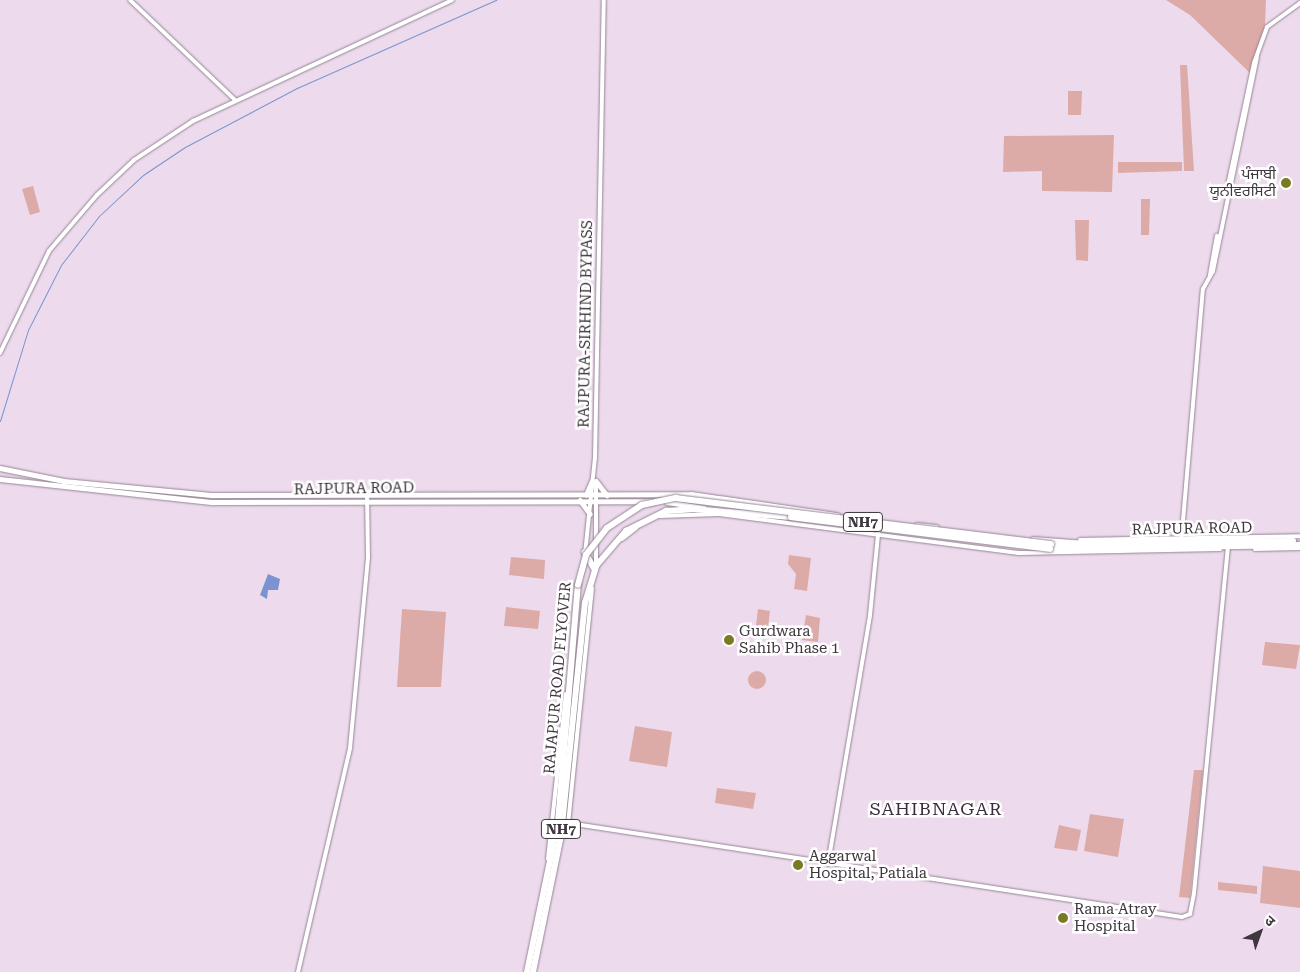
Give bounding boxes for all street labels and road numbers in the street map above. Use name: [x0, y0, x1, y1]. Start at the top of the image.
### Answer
street label: RAJPURA-SIRHIND BYPASS: [575, 220, 597, 428]
street label: RAJPURA ROAD: [294, 479, 414, 499]
road number: NH7: [842, 511, 884, 534]
street label: RAJPURA ROAD: [1132, 519, 1252, 539]
street label: RAJAPUR ROAD FLYOVER: [541, 581, 575, 775]
road number: NH7: [540, 818, 582, 841]

